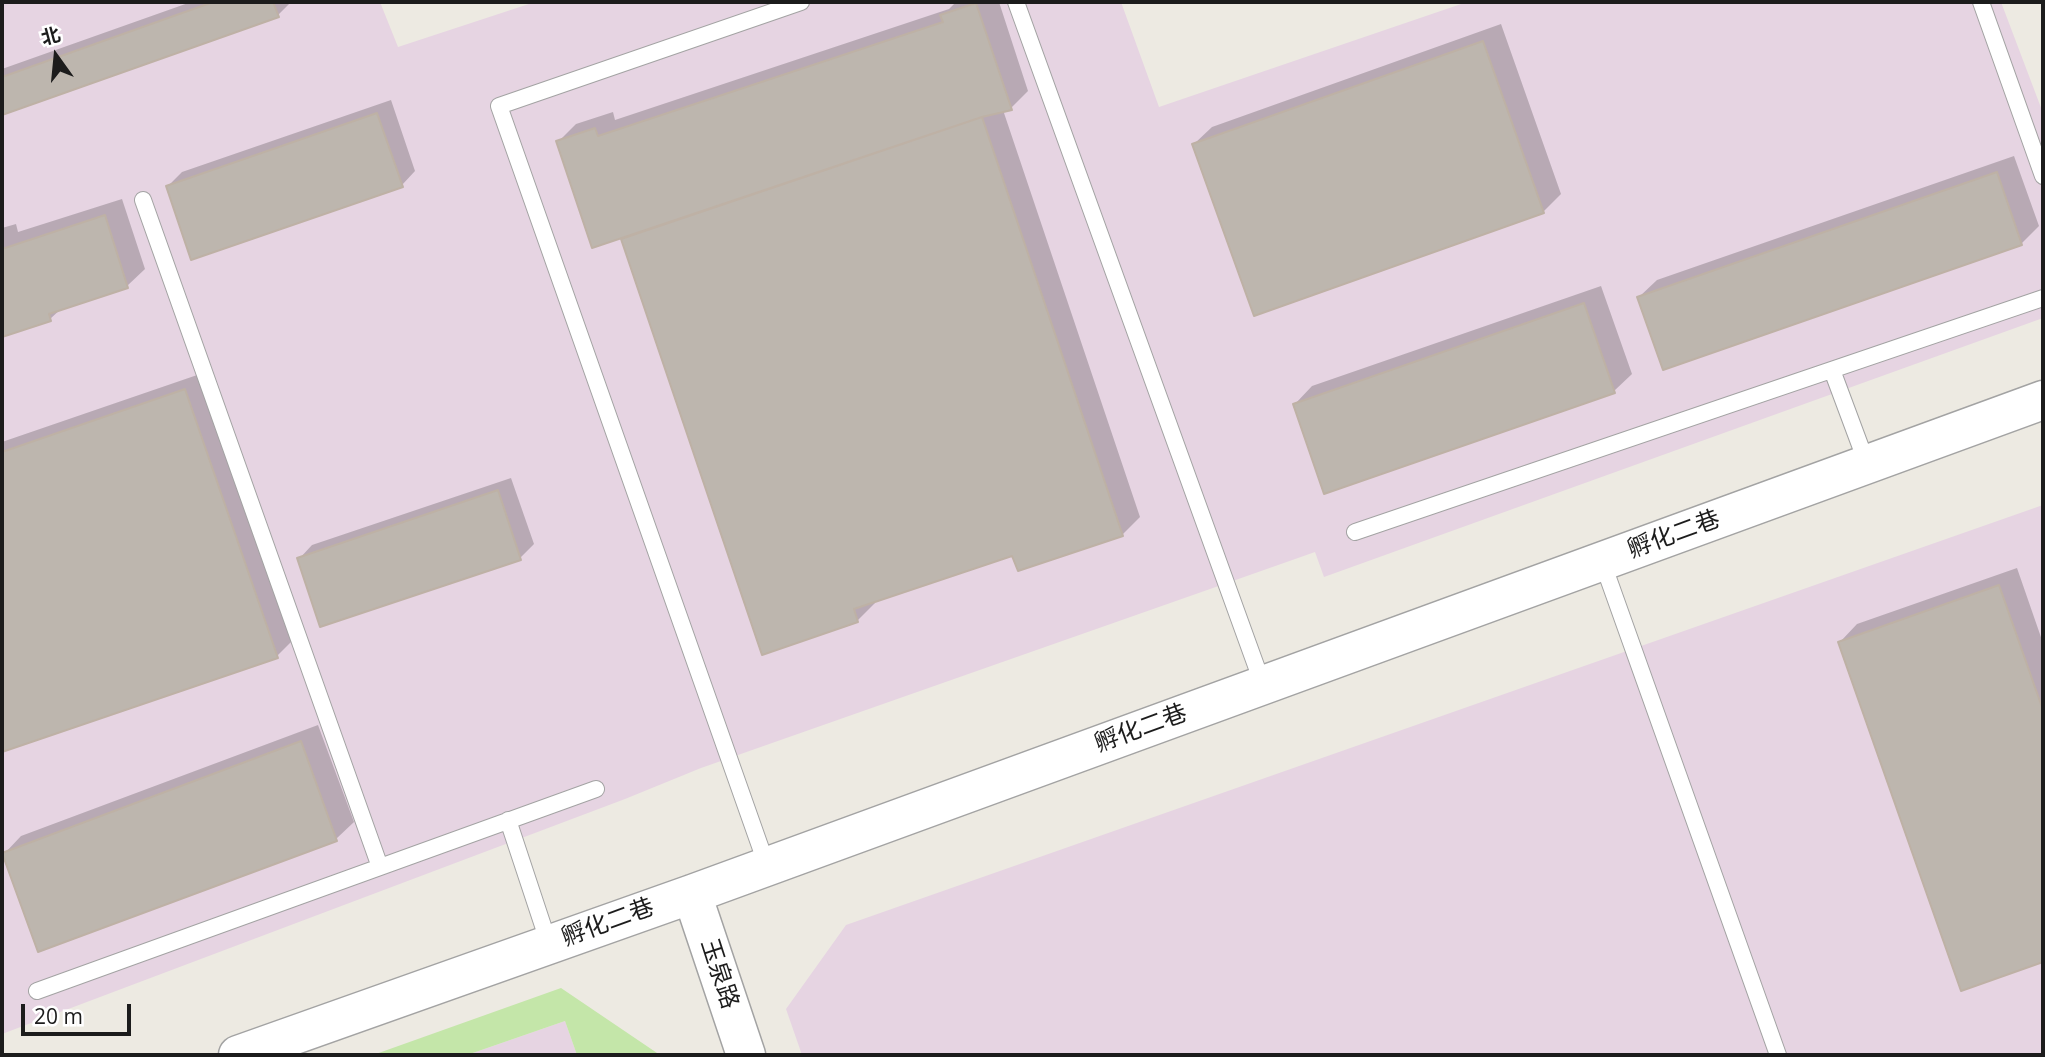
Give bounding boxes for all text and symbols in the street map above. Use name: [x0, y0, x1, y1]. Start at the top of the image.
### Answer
north arrow: [21, 21, 91, 91]
text: 北: [38, 21, 63, 51]
street label: 孵化二巷: [1624, 505, 1724, 565]
street label: 孵化二巷: [1091, 699, 1191, 759]
street label: 孵化二巷: [558, 893, 658, 953]
street label: 玉泉路: [694, 935, 744, 1013]
scale bar: [24, 990, 135, 1034]
text: 20 m: [34, 1002, 83, 1030]

